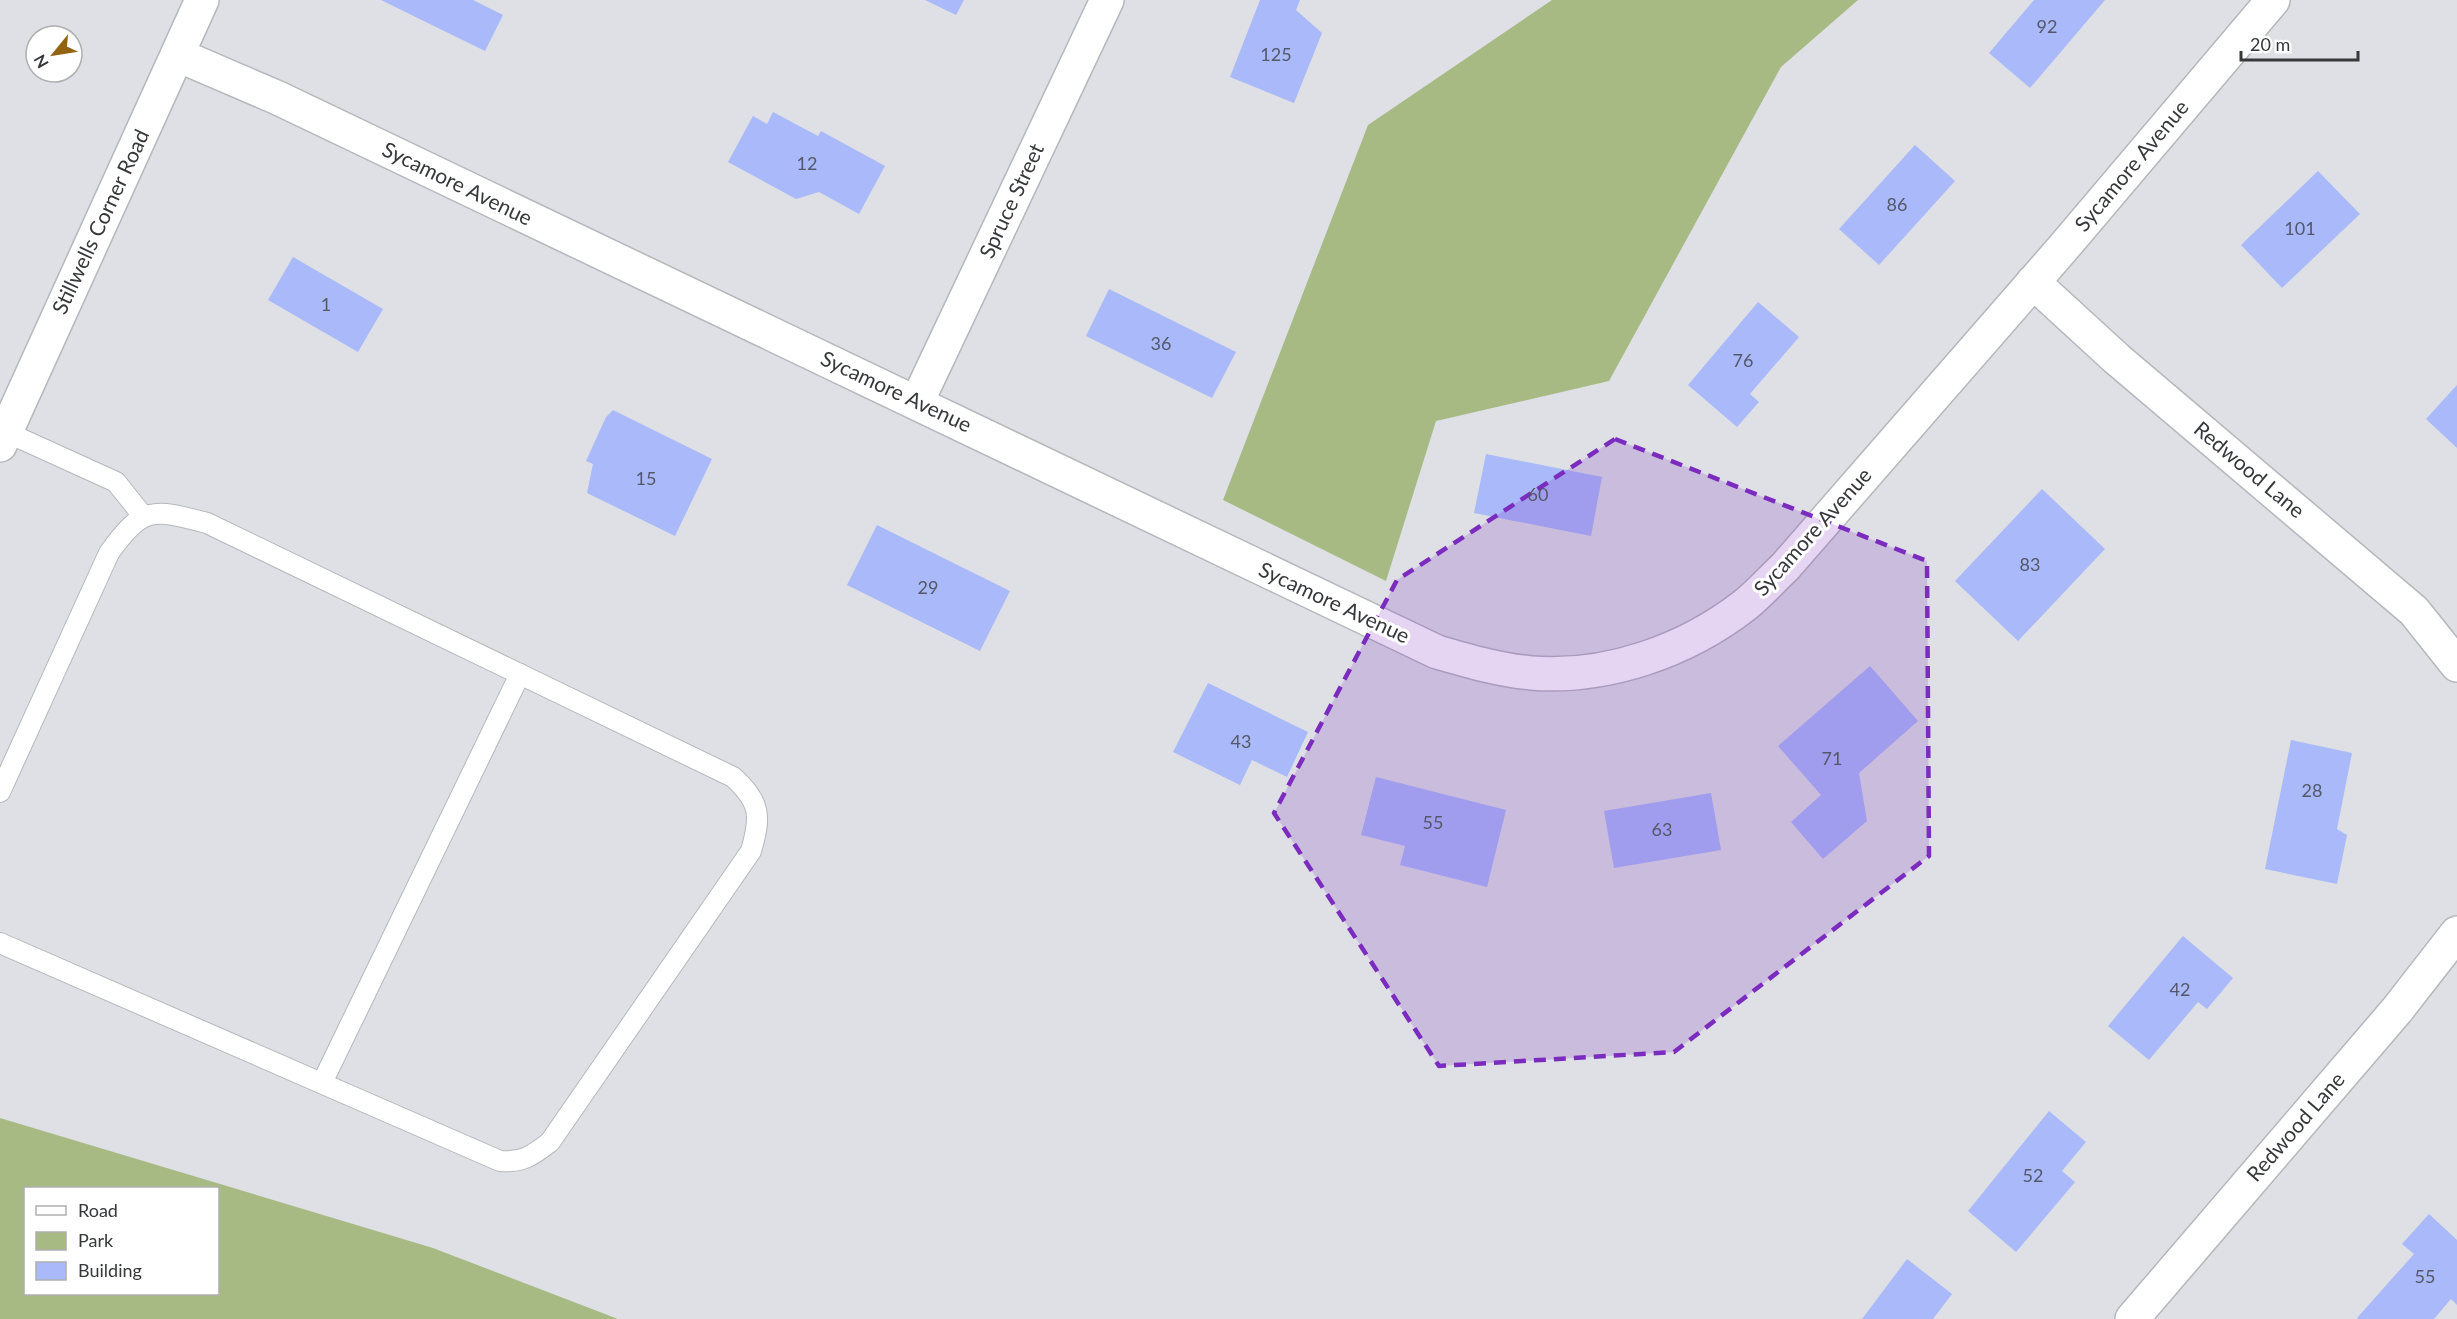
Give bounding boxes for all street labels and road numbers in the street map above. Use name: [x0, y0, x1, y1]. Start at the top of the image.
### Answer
street label: Sycamore Avenue: [2069, 94, 2193, 236]
street label: Stillwells Corner Road: [46, 125, 153, 318]
street label: Sycamore Avenue: [379, 136, 537, 230]
street label: Spruce Street: [973, 139, 1048, 262]
street label: Sycamore Avenue: [817, 345, 976, 437]
street label: Redwood Lane: [2190, 415, 2310, 522]
street label: Sycamore Avenue: [1748, 462, 1876, 600]
street label: Sycamore Avenue: [1255, 556, 1414, 648]
street label: Redwood Lane: [2241, 1066, 2349, 1186]

